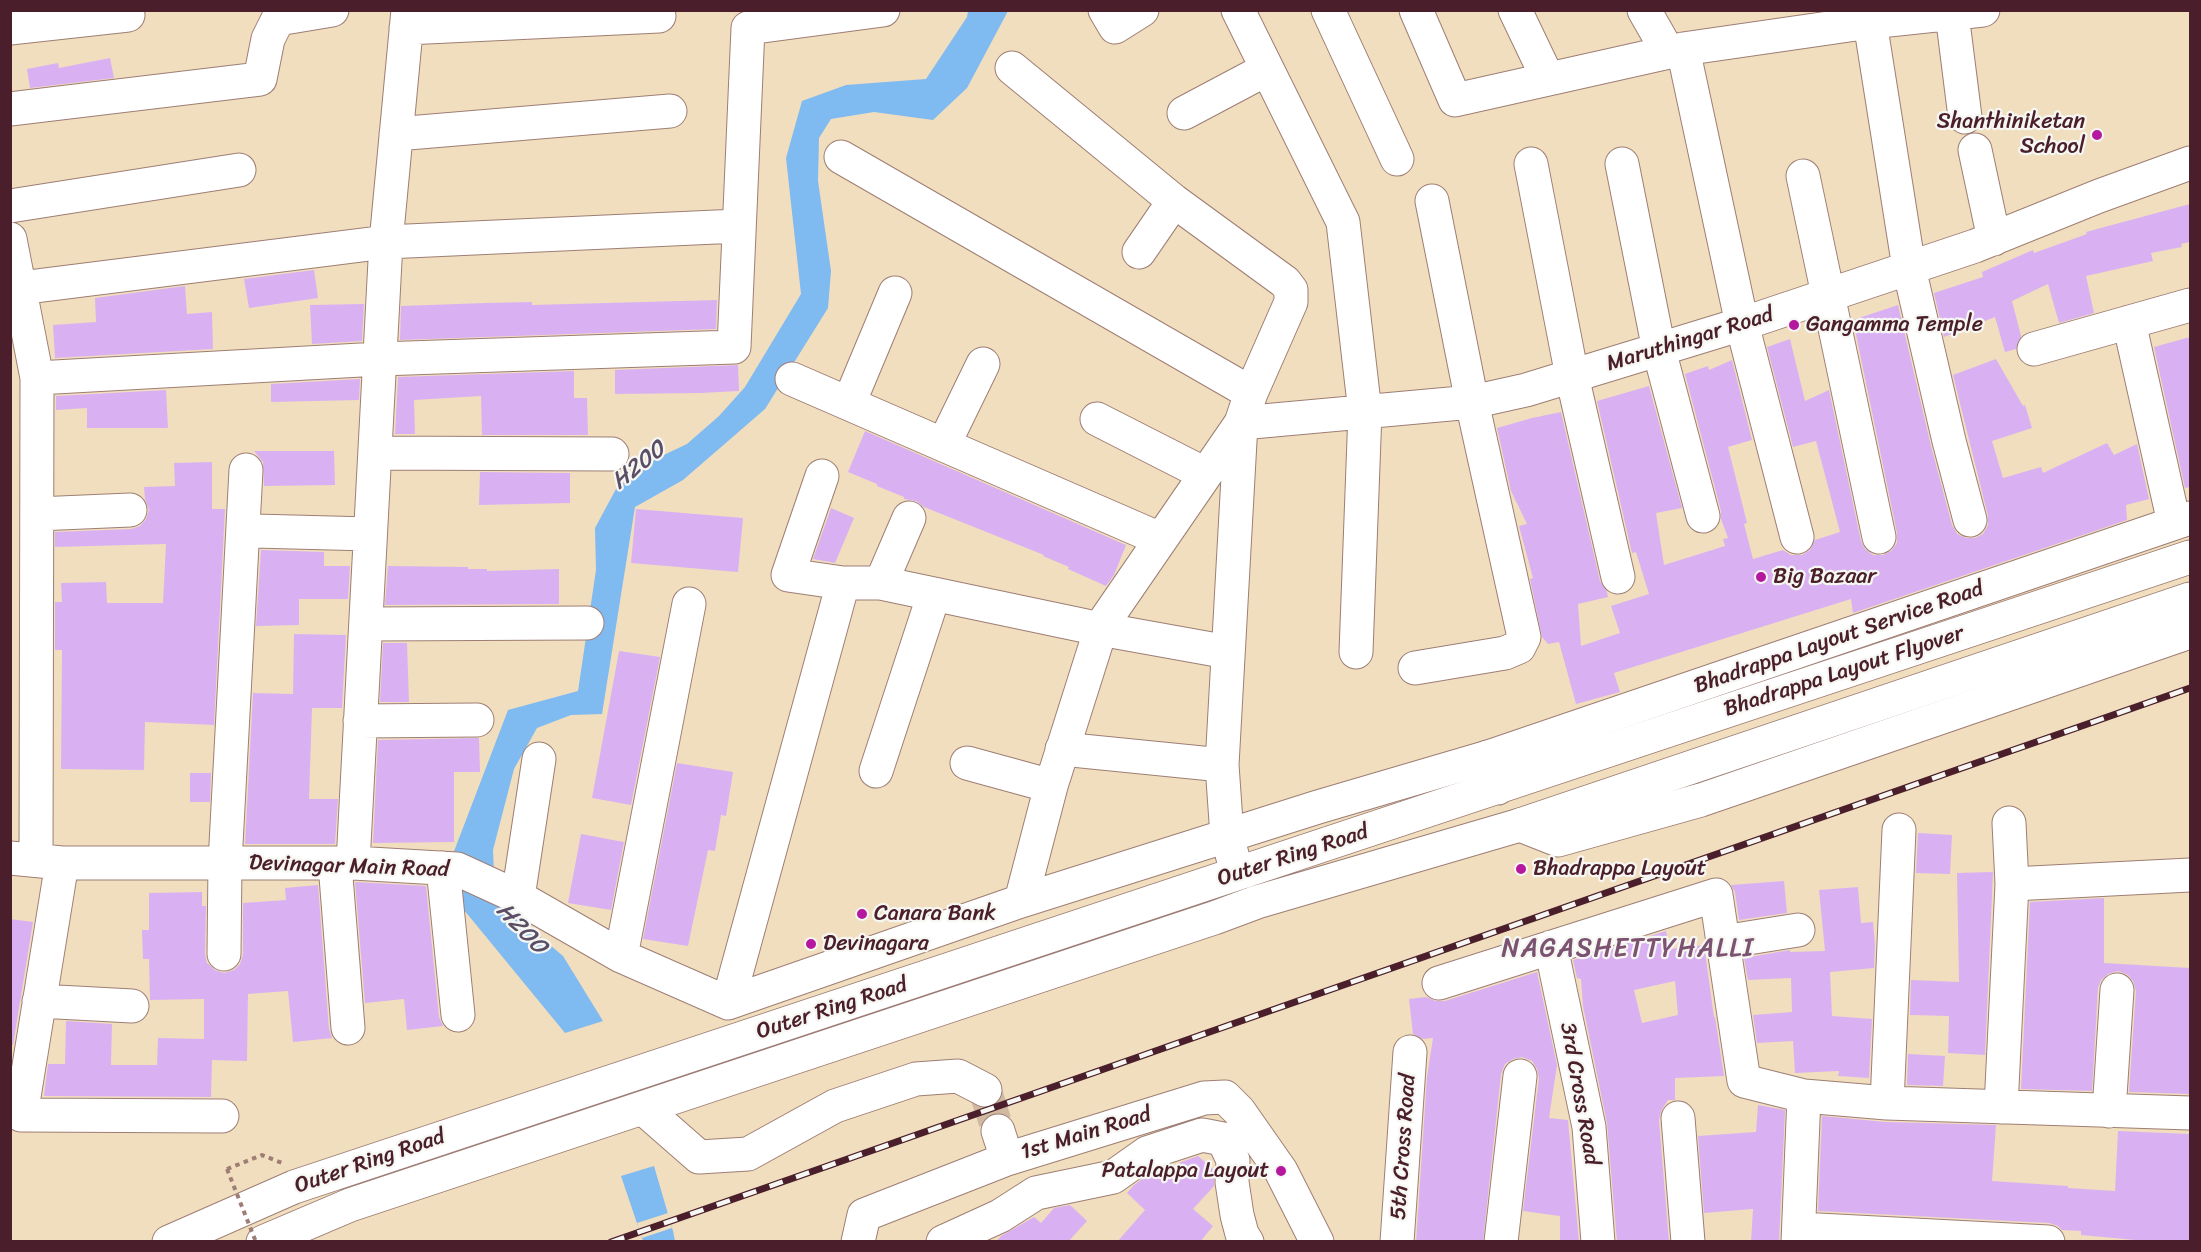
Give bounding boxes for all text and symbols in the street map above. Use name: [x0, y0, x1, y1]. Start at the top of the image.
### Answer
place label: Shanthiniketan School: [1937, 109, 2085, 160]
marker: Shanthiniketan School: [2090, 128, 2104, 142]
street label: Maruthingar Road: [1603, 302, 1777, 378]
place label: Gangamma Temple: [1806, 312, 1983, 338]
marker: Gangamma Temple: [1787, 318, 1801, 332]
water label: H200: [606, 436, 672, 496]
place label: Big Bazaar: [1773, 564, 1876, 590]
marker: Big Bazaar: [1754, 570, 1768, 584]
street label: Bhadrappa Layout Service Road: [1691, 576, 1987, 700]
street label: Bhadrappa Layout Flyover: [1721, 621, 1967, 723]
street label: Outer Ring Road: [1214, 819, 1372, 893]
street label: Devinagar Main Road: [248, 850, 450, 884]
place label: Bhadrappa Layout: [1533, 856, 1706, 882]
marker: Bhadrappa Layout: [1514, 862, 1528, 876]
water label: H200: [489, 897, 553, 961]
place label: Canara Bank: [874, 901, 996, 927]
marker: Canara Bank: [855, 907, 869, 921]
place label: Devinagara: [823, 931, 929, 957]
district label: NAGASHETTYHALLI: [1505, 933, 1751, 965]
marker: Devinagara: [804, 937, 818, 951]
street label: Outer Ring Road: [753, 972, 911, 1046]
street label: 3rd Cross Road: [1553, 1021, 1605, 1167]
street label: 5th Cross Road: [1386, 1073, 1422, 1221]
street label: 1st Main Road: [1018, 1102, 1154, 1166]
street label: Outer Ring Road: [291, 1124, 449, 1200]
place label: Patalappa Layout: [1101, 1158, 1269, 1184]
marker: Patalappa Layout: [1274, 1164, 1288, 1178]

